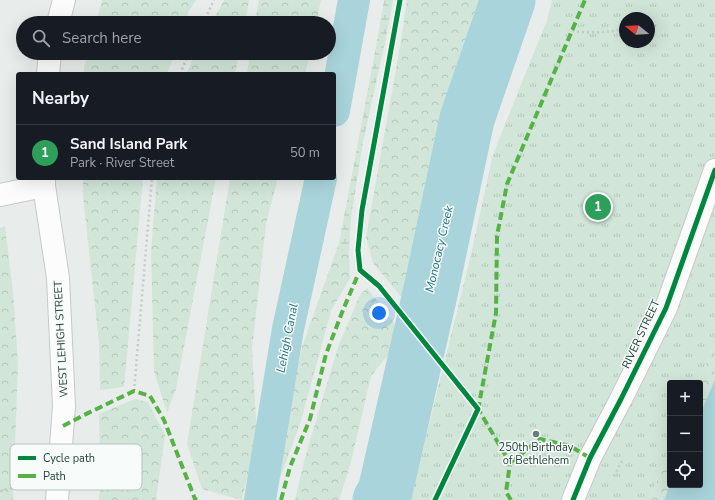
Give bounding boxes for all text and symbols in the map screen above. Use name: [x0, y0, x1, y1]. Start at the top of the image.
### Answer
north arrow: [619, 12, 655, 48]
search box: [16, 16, 336, 60]
icon: search: [30, 27, 52, 49]
text: Search here: [62, 28, 142, 48]
text: Nearby: [32, 87, 89, 110]
text: Sand Island Park: [70, 134, 187, 154]
text: 1: [41, 144, 49, 162]
text: 50 m: [290, 144, 320, 162]
text: Park · River Street: [70, 154, 174, 172]
pin: 1: [585, 192, 611, 222]
water label: Monocacy Creek: [421, 203, 457, 294]
street label: WEST LEHIGH STREET: [50, 280, 72, 398]
street label: RIVER STREET: [619, 297, 664, 371]
water label: Lehigh Canal: [272, 302, 302, 374]
your location: [369, 303, 389, 323]
map controls: [667, 380, 703, 488]
button: +: [667, 380, 703, 416]
button: −: [667, 416, 703, 452]
marker: 250th Birthday of Bethlehem: [531, 429, 541, 439]
place label: 250th Birthday of Bethlehem: [499, 440, 574, 468]
legend: [10, 444, 142, 490]
text: Cycle path: [43, 451, 95, 466]
button: locate: [667, 452, 703, 488]
text: Path: [43, 469, 66, 484]

